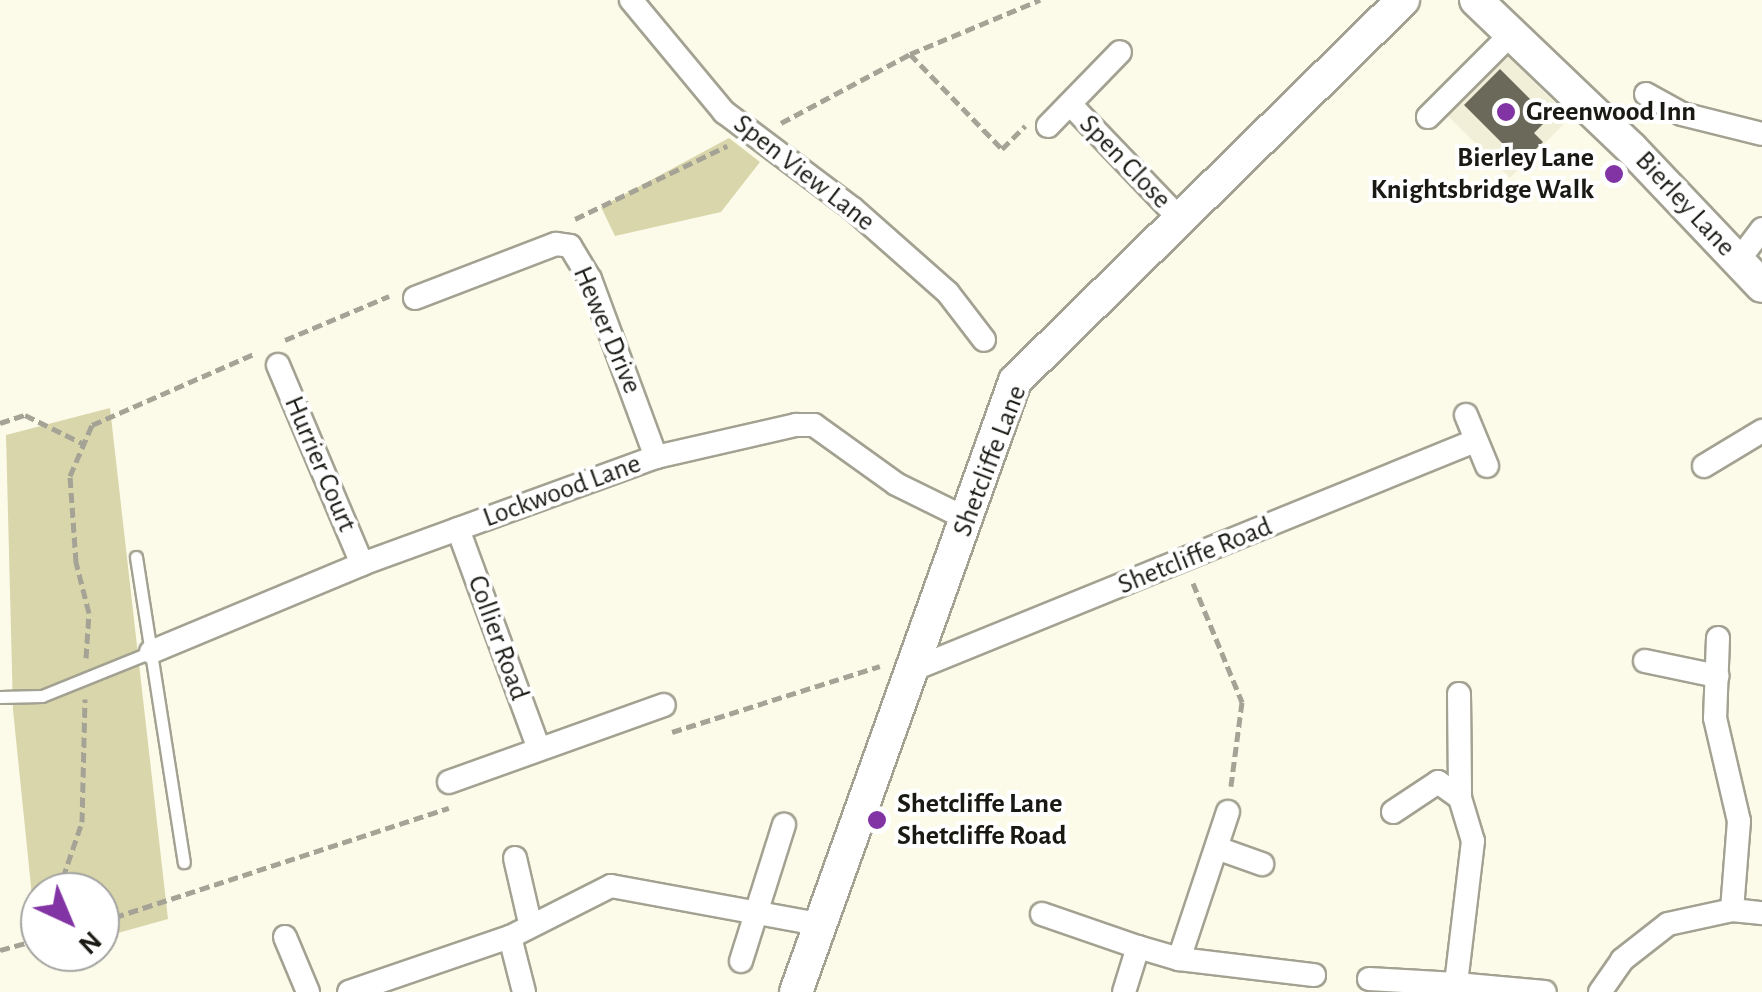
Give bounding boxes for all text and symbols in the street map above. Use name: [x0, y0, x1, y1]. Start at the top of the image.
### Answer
place label: Greenwood Inn: [1526, 95, 1696, 129]
marker: Greenwood Inn: [1495, 101, 1517, 123]
street label: Spen View Lane: [727, 107, 881, 239]
street label: Spen Close: [1072, 108, 1178, 216]
place label: Bierley Lane Knightsbridge Walk: [1371, 141, 1594, 207]
street label: Bierley Lane: [1628, 144, 1742, 264]
marker: Bierley Lane Knightsbridge Walk: [1603, 163, 1625, 185]
street label: Hewer Drive: [565, 261, 649, 399]
street label: Shetcliffe Lane: [946, 381, 1034, 541]
street label: Hurrier Court: [276, 391, 364, 537]
street label: Lockwood Lane: [479, 447, 645, 535]
street label: Shetcliffe Road: [1113, 510, 1277, 602]
street label: Collier Road: [460, 571, 536, 705]
place label: Shetcliffe Lane Shetcliffe Road: [897, 787, 1067, 853]
marker: Shetcliffe Lane Shetcliffe Road: [866, 809, 888, 831]
north arrow: [20, 872, 120, 972]
text: N: [73, 925, 106, 959]

